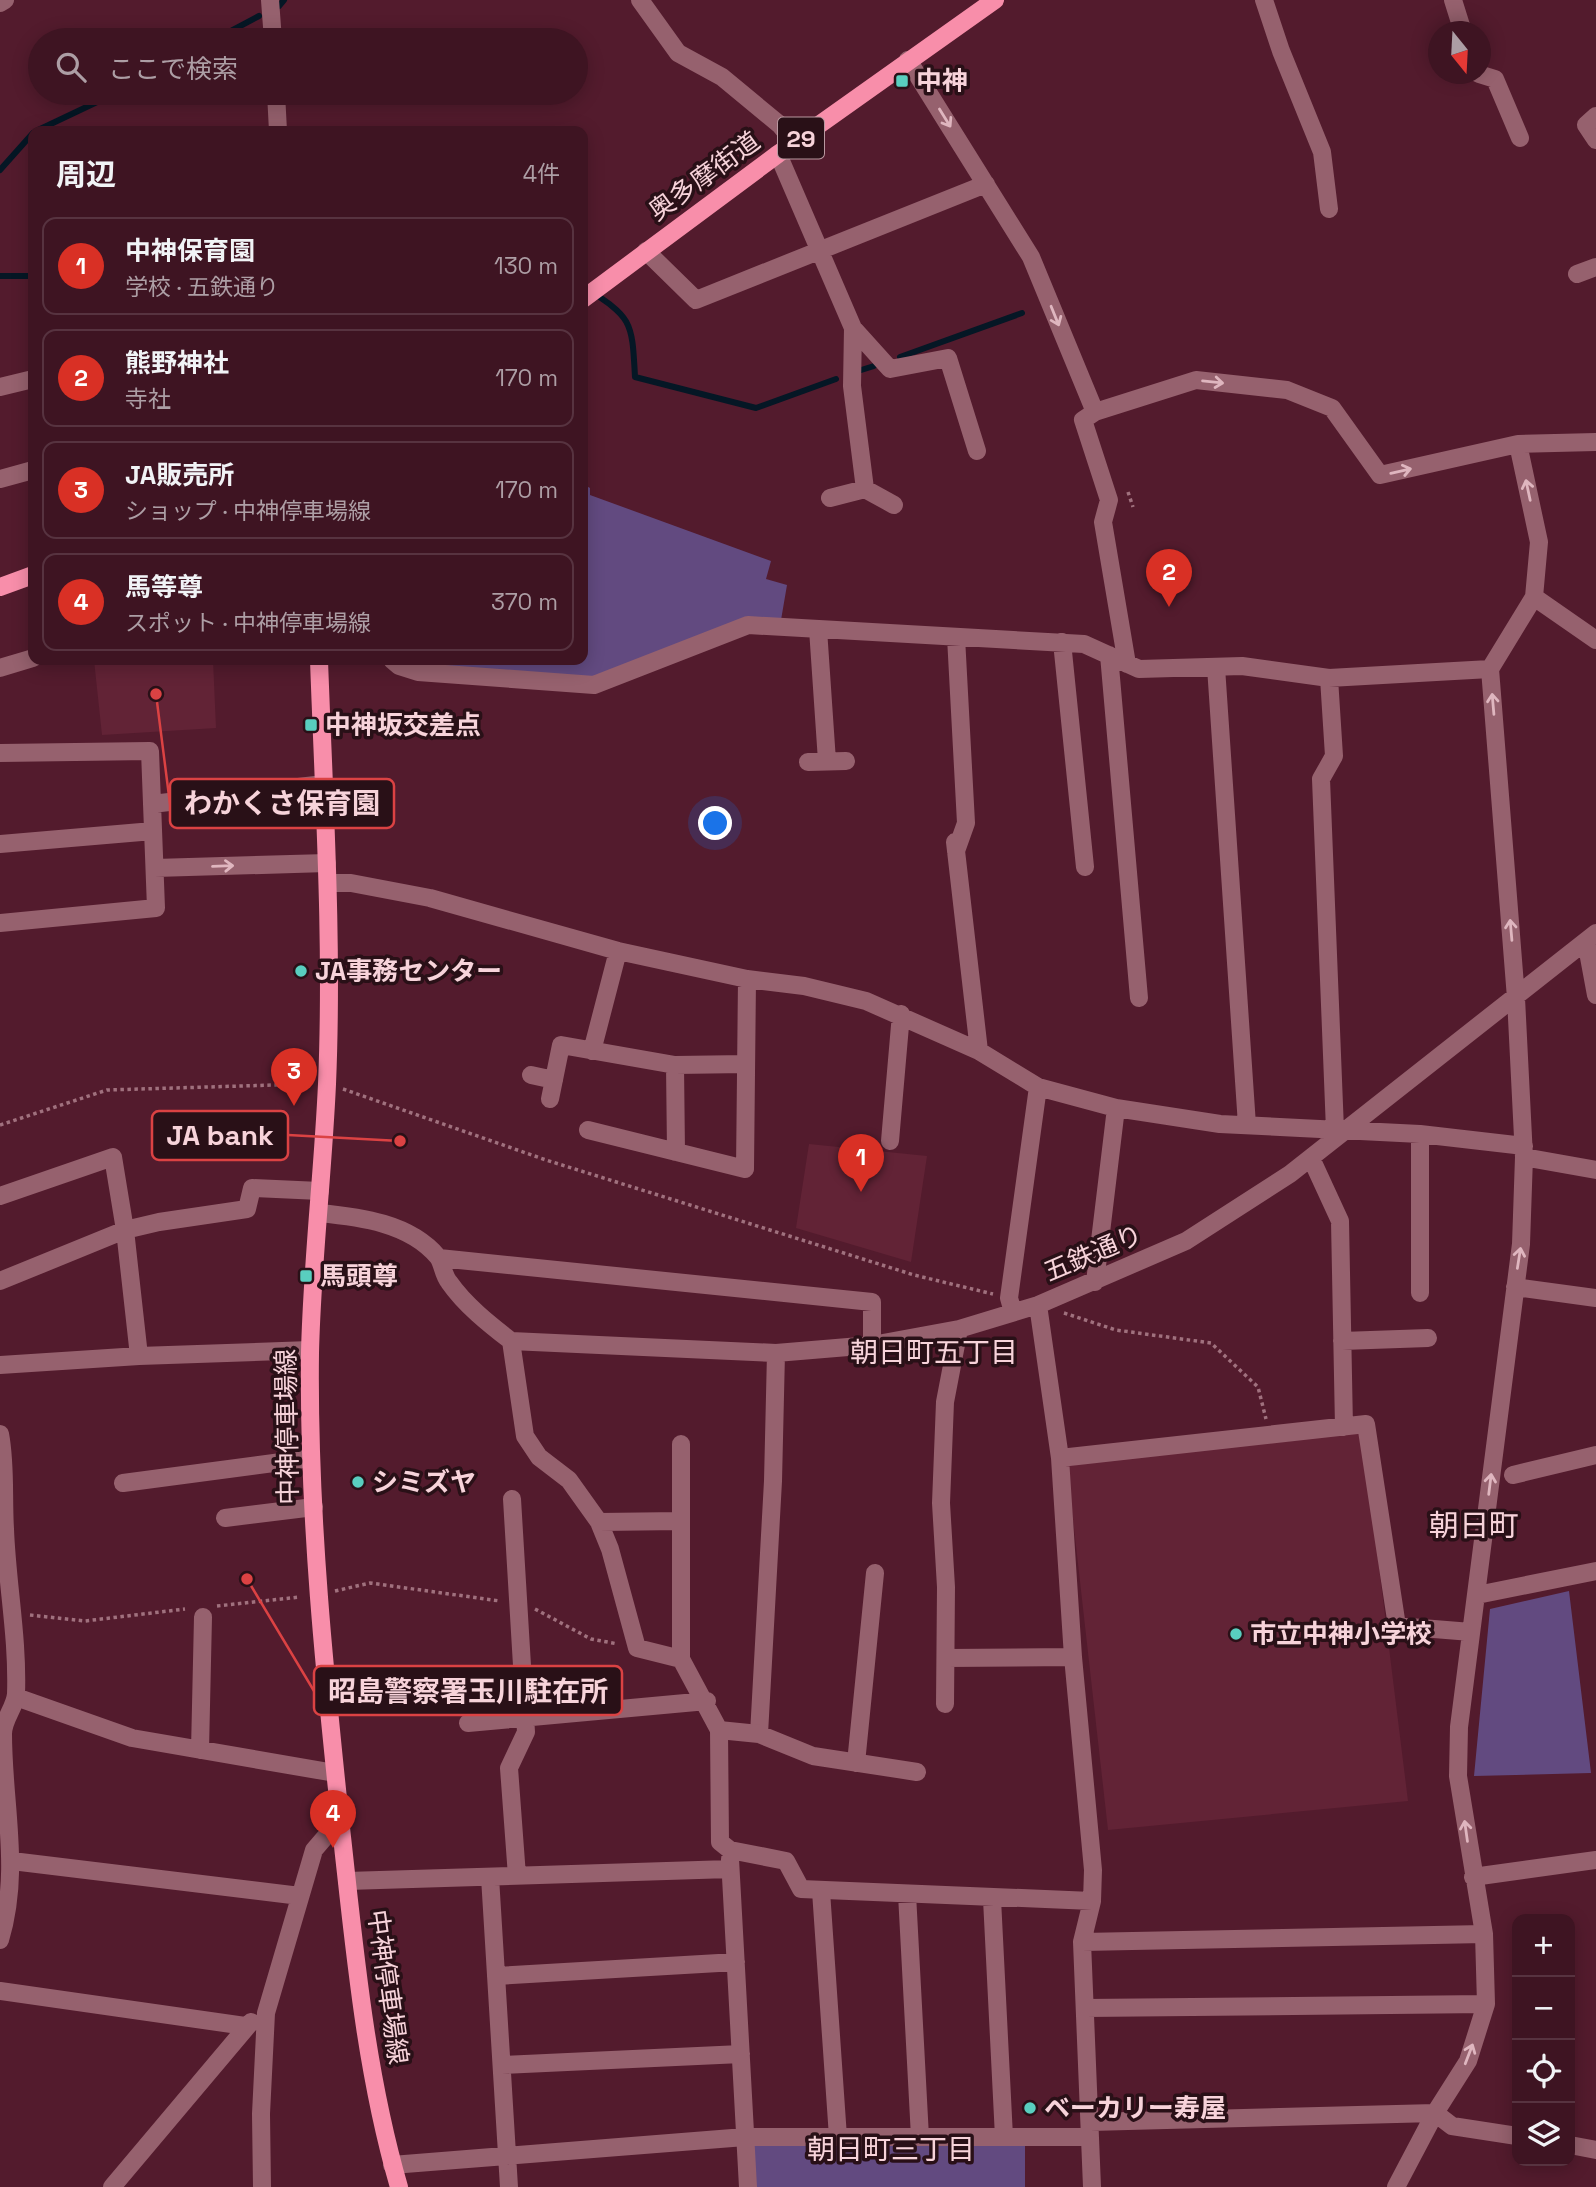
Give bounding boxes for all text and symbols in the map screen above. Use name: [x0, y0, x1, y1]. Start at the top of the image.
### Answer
north arrow: [1428, 21, 1491, 84]
search box: [28, 28, 588, 105]
icon: search: [52, 48, 90, 86]
text: ここで検索: [108, 52, 238, 86]
place label: 中神: [916, 64, 968, 98]
marker: 中神: [894, 73, 910, 89]
one-way arrow: [938, 107, 952, 127]
road number: 29: [778, 118, 824, 158]
street label: 奥多摩街道: [641, 124, 767, 228]
text: 周辺: [56, 155, 116, 194]
text: 4件: [523, 159, 560, 189]
text: 中神保育園: [125, 234, 255, 268]
text: 1: [76, 251, 86, 281]
text: 130 m: [494, 251, 558, 281]
text: 学校 · 五鉄通り: [125, 272, 279, 302]
one-way arrow: [1050, 304, 1063, 326]
text: 熊野神社: [125, 346, 229, 380]
text: 2: [74, 363, 88, 393]
text: 170 m: [495, 363, 558, 393]
one-way arrow: [1201, 376, 1224, 389]
text: 寺社: [125, 384, 171, 414]
text: JA販売所: [125, 458, 234, 492]
one-way arrow: [1389, 463, 1412, 477]
text: 3: [74, 475, 88, 505]
text: 170 m: [495, 475, 558, 505]
one-way arrow: [1520, 479, 1534, 502]
text: ショップ · 中神停車場線: [125, 496, 371, 526]
pin: 2: [1146, 549, 1192, 607]
text: 馬等尊: [125, 570, 203, 604]
text: 4: [74, 587, 88, 617]
text: 370 m: [491, 587, 558, 617]
text: スポット · 中神停車場線: [125, 608, 371, 638]
one-way arrow: [1486, 693, 1499, 715]
place label: 中神坂交差点: [325, 708, 481, 742]
marker: 中神坂交差点: [303, 717, 319, 733]
callout: わかくさ保育園: [170, 779, 394, 828]
text: わかくさ保育園: [184, 785, 380, 821]
your location: [698, 806, 732, 840]
one-way arrow: [211, 860, 234, 873]
one-way arrow: [1504, 920, 1517, 942]
place label: JA事務センター: [315, 954, 502, 988]
marker: JA事務センター: [293, 963, 309, 979]
pin: 3: [271, 1048, 317, 1106]
callout: JA bank: [152, 1111, 288, 1160]
text: JA bank: [166, 1117, 274, 1153]
pin: 1: [838, 1134, 884, 1192]
street label: 五鉄通り: [1038, 1217, 1148, 1289]
one-way arrow: [1513, 1247, 1526, 1270]
place label: 馬頭尊: [320, 1259, 398, 1293]
marker: 馬頭尊: [298, 1268, 314, 1284]
district label: 朝日町五丁目: [850, 1334, 1018, 1370]
street label: 中神停車場線: [269, 1349, 305, 1505]
place label: シミズヤ: [372, 1465, 476, 1499]
one-way arrow: [1484, 1473, 1497, 1496]
marker: シミズヤ: [350, 1474, 366, 1490]
district label: 朝日町: [1429, 1506, 1519, 1545]
place label: 市立中神小学校: [1250, 1617, 1432, 1651]
marker: 市立中神小学校: [1228, 1626, 1244, 1642]
callout: 昭島警察署玉川駐在所: [314, 1666, 622, 1715]
text: 昭島警察署玉川駐在所: [328, 1673, 608, 1709]
pin: 4: [310, 1790, 356, 1848]
one-way arrow: [1459, 1821, 1472, 1843]
street label: 中神停車場線: [360, 1907, 416, 2067]
map controls: [1512, 1914, 1575, 2166]
button: +: [1512, 1914, 1575, 1977]
button: −: [1512, 1977, 1575, 2040]
button: locate: [1512, 2040, 1575, 2103]
one-way arrow: [1463, 2044, 1476, 2066]
place label: ベーカリー寿屋: [1044, 2091, 1226, 2125]
marker: ベーカリー寿屋: [1022, 2100, 1038, 2116]
button: layers: [1512, 2103, 1575, 2166]
district label: 朝日町三丁目: [807, 2131, 975, 2167]

